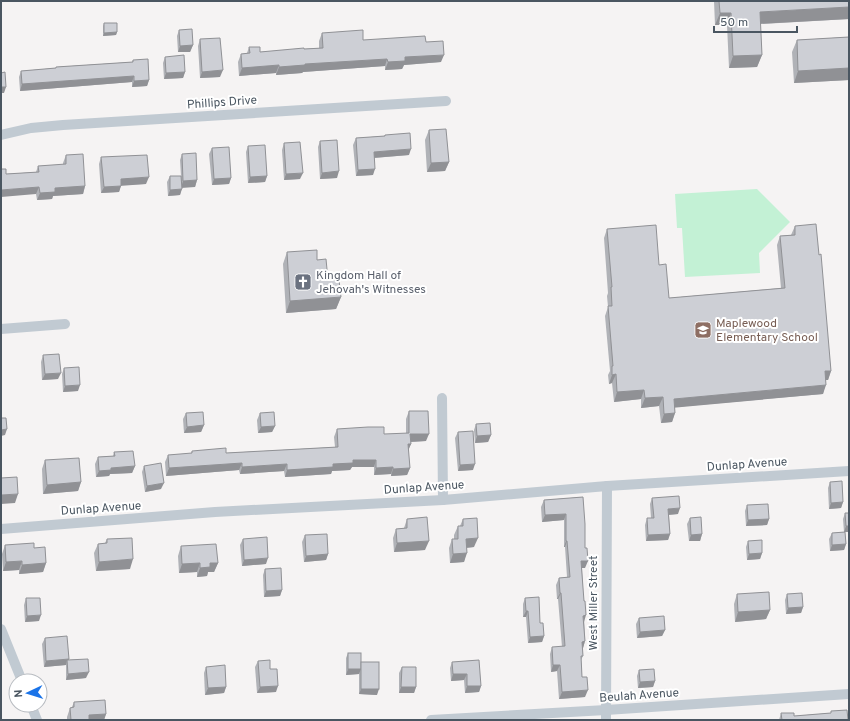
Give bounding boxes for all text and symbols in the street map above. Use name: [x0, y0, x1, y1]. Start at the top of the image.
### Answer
scale bar: [714, 8, 797, 34]
text: 50 m: [720, 15, 748, 31]
street label: Phillips Drive: [186, 93, 258, 113]
place label: Kingdom Hall of Jehovah's Witnesses: [316, 268, 426, 298]
church icon: Kingdom Hall of Jehovah's Witnesses: [293, 272, 313, 292]
place label: Maplewood Elementary School: [716, 316, 818, 346]
school or university icon: Maplewood Elementary School: [693, 320, 713, 340]
street label: Dunlap Avenue: [706, 454, 788, 476]
street label: Dunlap Avenue: [383, 477, 465, 499]
street label: Dunlap Avenue: [60, 498, 142, 520]
street label: West Miller Street: [586, 555, 602, 651]
north arrow: [8, 673, 48, 713]
street label: Beulah Avenue: [599, 685, 679, 707]
text: N: [12, 689, 26, 698]

